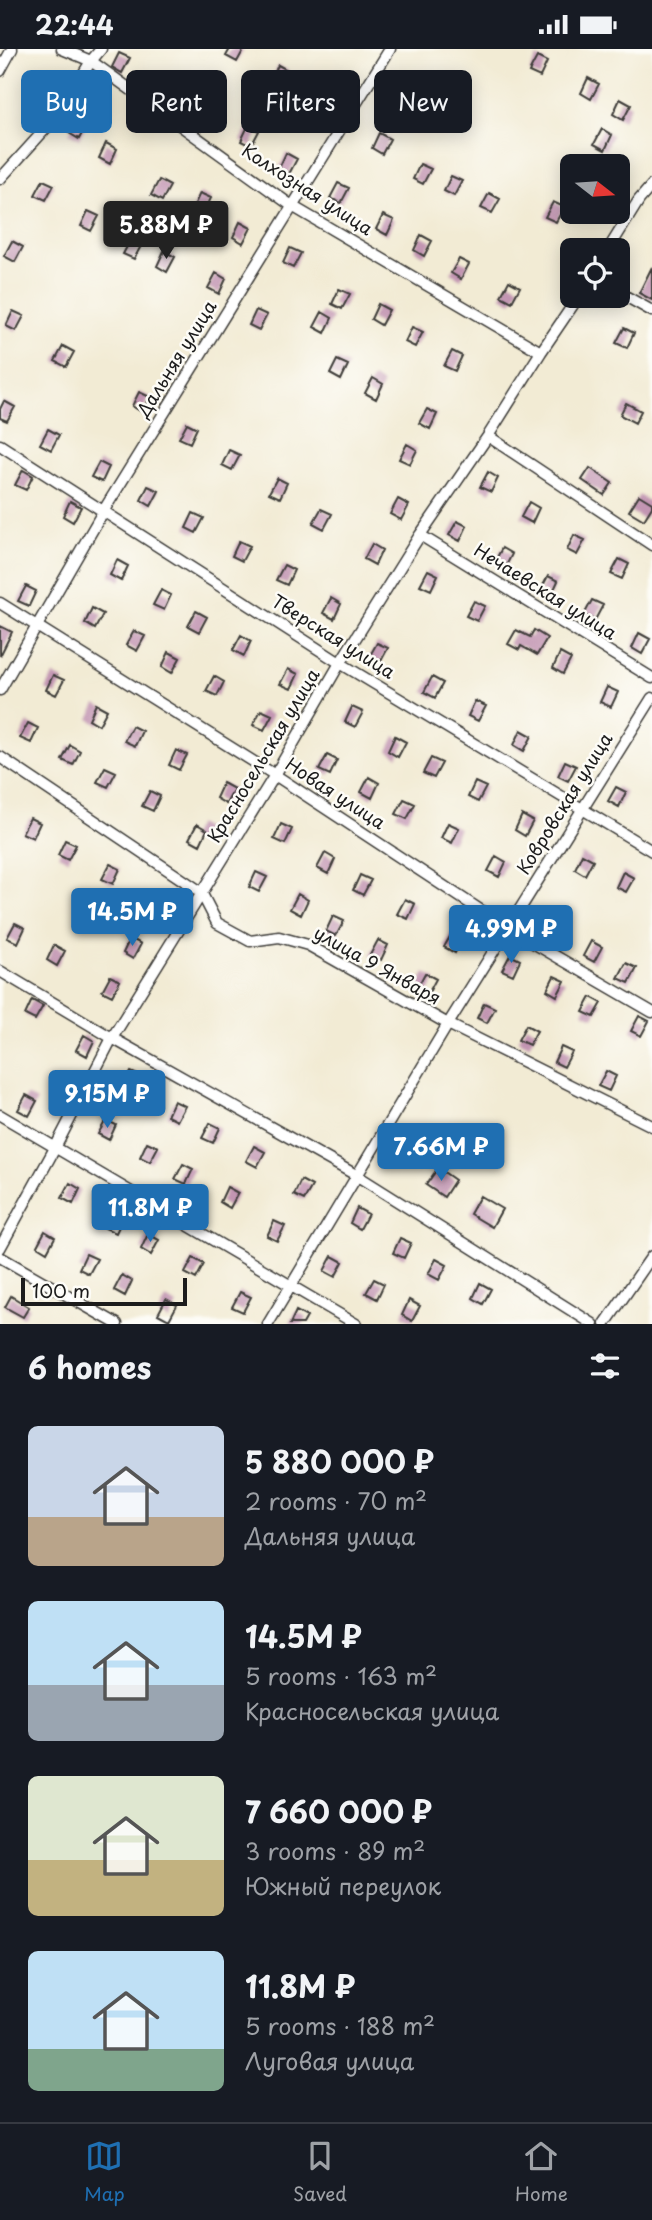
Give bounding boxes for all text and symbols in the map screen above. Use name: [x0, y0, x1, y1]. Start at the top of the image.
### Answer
text: 22:44: [35, 5, 114, 44]
chip: Buy: [21, 70, 112, 133]
chip: Rent: [126, 70, 227, 133]
chip: Filters: [241, 70, 360, 133]
chip: New: [374, 70, 472, 133]
street label: Колхозная улица: [237, 136, 379, 242]
north arrow: [560, 154, 630, 224]
map controls: [560, 154, 630, 308]
pin: 5.88M ₽: [101, 201, 231, 261]
text: 5.88M ₽: [119, 206, 213, 241]
button: locate: [560, 238, 630, 308]
street label: Дальняя улица: [128, 294, 223, 423]
street label: Нечаевская улица: [469, 536, 623, 646]
street label: Тверская улица: [267, 587, 401, 685]
street label: Красносельская улица: [200, 662, 326, 847]
street label: Ковровская улица: [509, 726, 619, 879]
street label: Новая улица: [280, 750, 392, 836]
pin: 14.5M ₽: [67, 888, 197, 948]
text: 14.5M ₽: [87, 893, 177, 928]
pin: 4.99M ₽: [446, 905, 576, 965]
text: 4.99M ₽: [465, 910, 557, 945]
street label: улица 9 Января: [309, 919, 446, 1011]
pin: 9.15M ₽: [42, 1070, 172, 1130]
text: 9.15M ₽: [64, 1075, 150, 1110]
pin: 7.66M ₽: [376, 1123, 506, 1183]
text: 7.66M ₽: [393, 1128, 489, 1163]
pin: 11.8M ₽: [85, 1185, 215, 1244]
text: 11.8M ₽: [108, 1189, 192, 1224]
scale bar: [21, 1275, 187, 1307]
text: 100 m: [32, 1276, 90, 1304]
text: 6 homes: [28, 1344, 151, 1389]
icon: filters: [586, 1347, 624, 1385]
text: 5 880 000 ₽: [245, 1438, 434, 1483]
icon: home: [84, 1454, 168, 1538]
text: 2 rooms · 70 m²: [245, 1483, 427, 1518]
text: Дальняя улица: [245, 1518, 415, 1553]
text: 14.5M ₽: [245, 1613, 362, 1658]
icon: home: [84, 1629, 168, 1713]
text: 5 rooms · 163 m²: [245, 1658, 437, 1693]
text: Красносельская улица: [245, 1693, 499, 1728]
text: 7 660 000 ₽: [245, 1788, 432, 1833]
icon: home: [84, 1804, 168, 1888]
text: 3 rooms · 89 m²: [245, 1833, 425, 1868]
text: Южный переулок: [245, 1868, 441, 1903]
text: 11.8M ₽: [245, 1963, 355, 2008]
icon: home: [84, 1979, 168, 2063]
text: 5 rooms · 188 m²: [245, 2008, 435, 2043]
text: Луговая улица: [245, 2043, 414, 2078]
tab: Map: [84, 2137, 125, 2207]
tab: Saved: [293, 2137, 347, 2207]
tab: Home: [515, 2137, 568, 2207]

